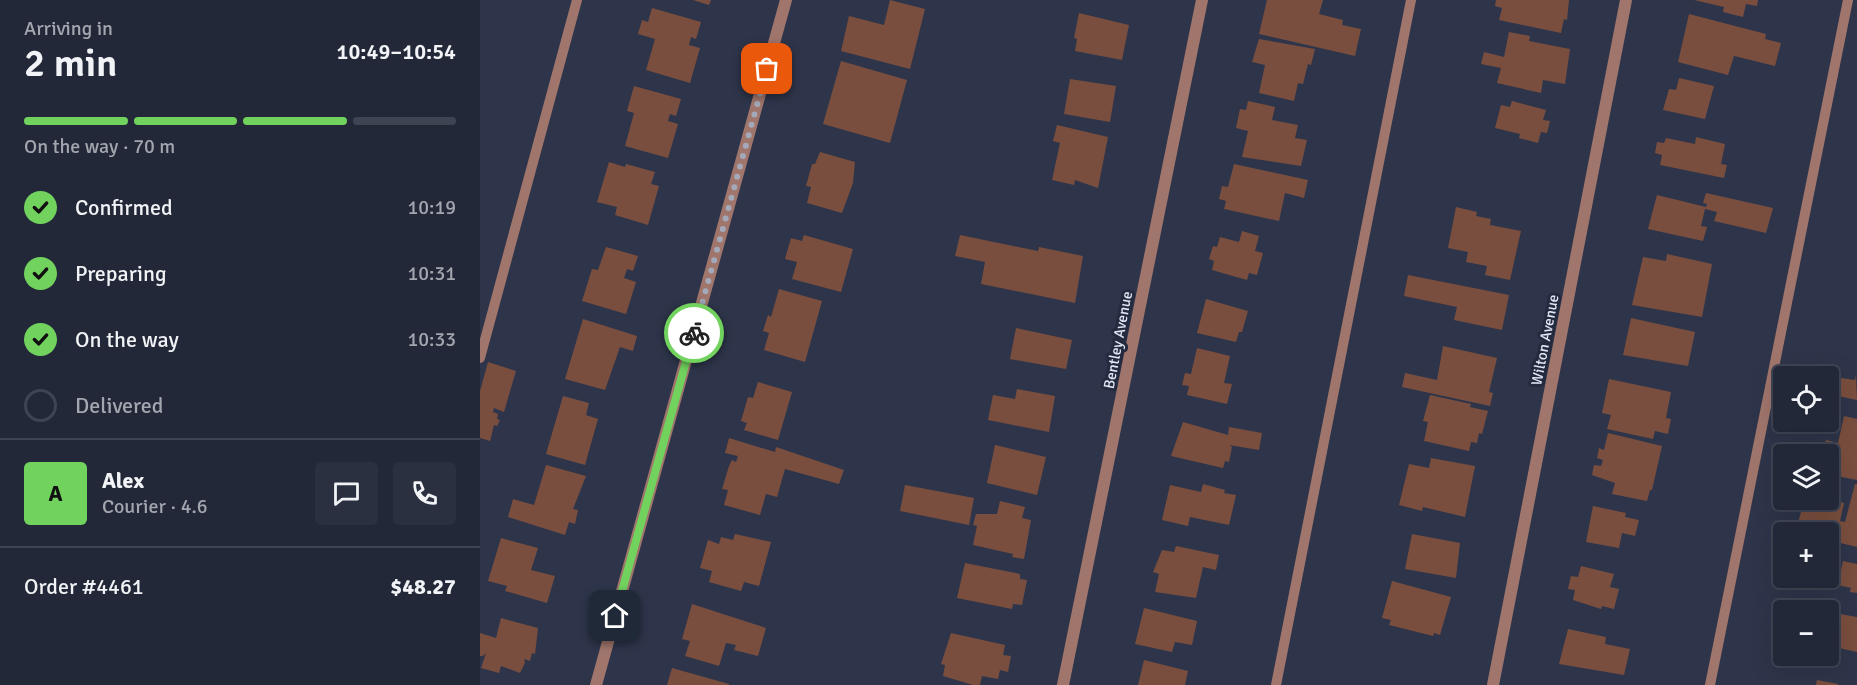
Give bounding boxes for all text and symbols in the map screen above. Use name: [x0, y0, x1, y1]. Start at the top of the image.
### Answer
text: Arriving in: [24, 16, 113, 41]
text: 10:49–10:54: [337, 38, 456, 65]
text: 2 min: [24, 39, 117, 87]
pin: [741, 43, 792, 94]
icon: bag: [750, 52, 783, 85]
text: On the way · 70 m: [24, 134, 175, 159]
icon: check: [24, 191, 57, 224]
text: Confirmed: [75, 194, 173, 221]
text: 10:19: [407, 195, 456, 220]
icon: check: [24, 257, 57, 290]
text: Preparing: [75, 260, 167, 287]
text: 10:31: [407, 261, 456, 286]
street label: Bentley Avenue: [1100, 290, 1136, 390]
street label: Wilton Avenue: [1527, 293, 1563, 387]
courier: [664, 303, 724, 363]
icon: bike: [678, 317, 711, 350]
icon: check: [24, 323, 57, 356]
text: On the way: [75, 326, 179, 353]
text: 10:33: [407, 327, 456, 352]
map controls: [1773, 366, 1839, 666]
button: locate: [1773, 366, 1839, 432]
text: Delivered: [75, 392, 163, 419]
button: layers: [1773, 444, 1839, 510]
button: chat: [315, 462, 378, 525]
button: phone: [393, 462, 456, 525]
text: Alex: [102, 467, 144, 494]
text: A: [48, 480, 63, 507]
text: Courier · 4.6: [102, 494, 208, 519]
button: +: [1773, 522, 1839, 588]
text: Order #4461: [24, 573, 144, 600]
text: $48.27: [390, 573, 456, 600]
pin: [589, 590, 640, 641]
icon: home: [598, 599, 631, 632]
button: −: [1773, 600, 1839, 666]

